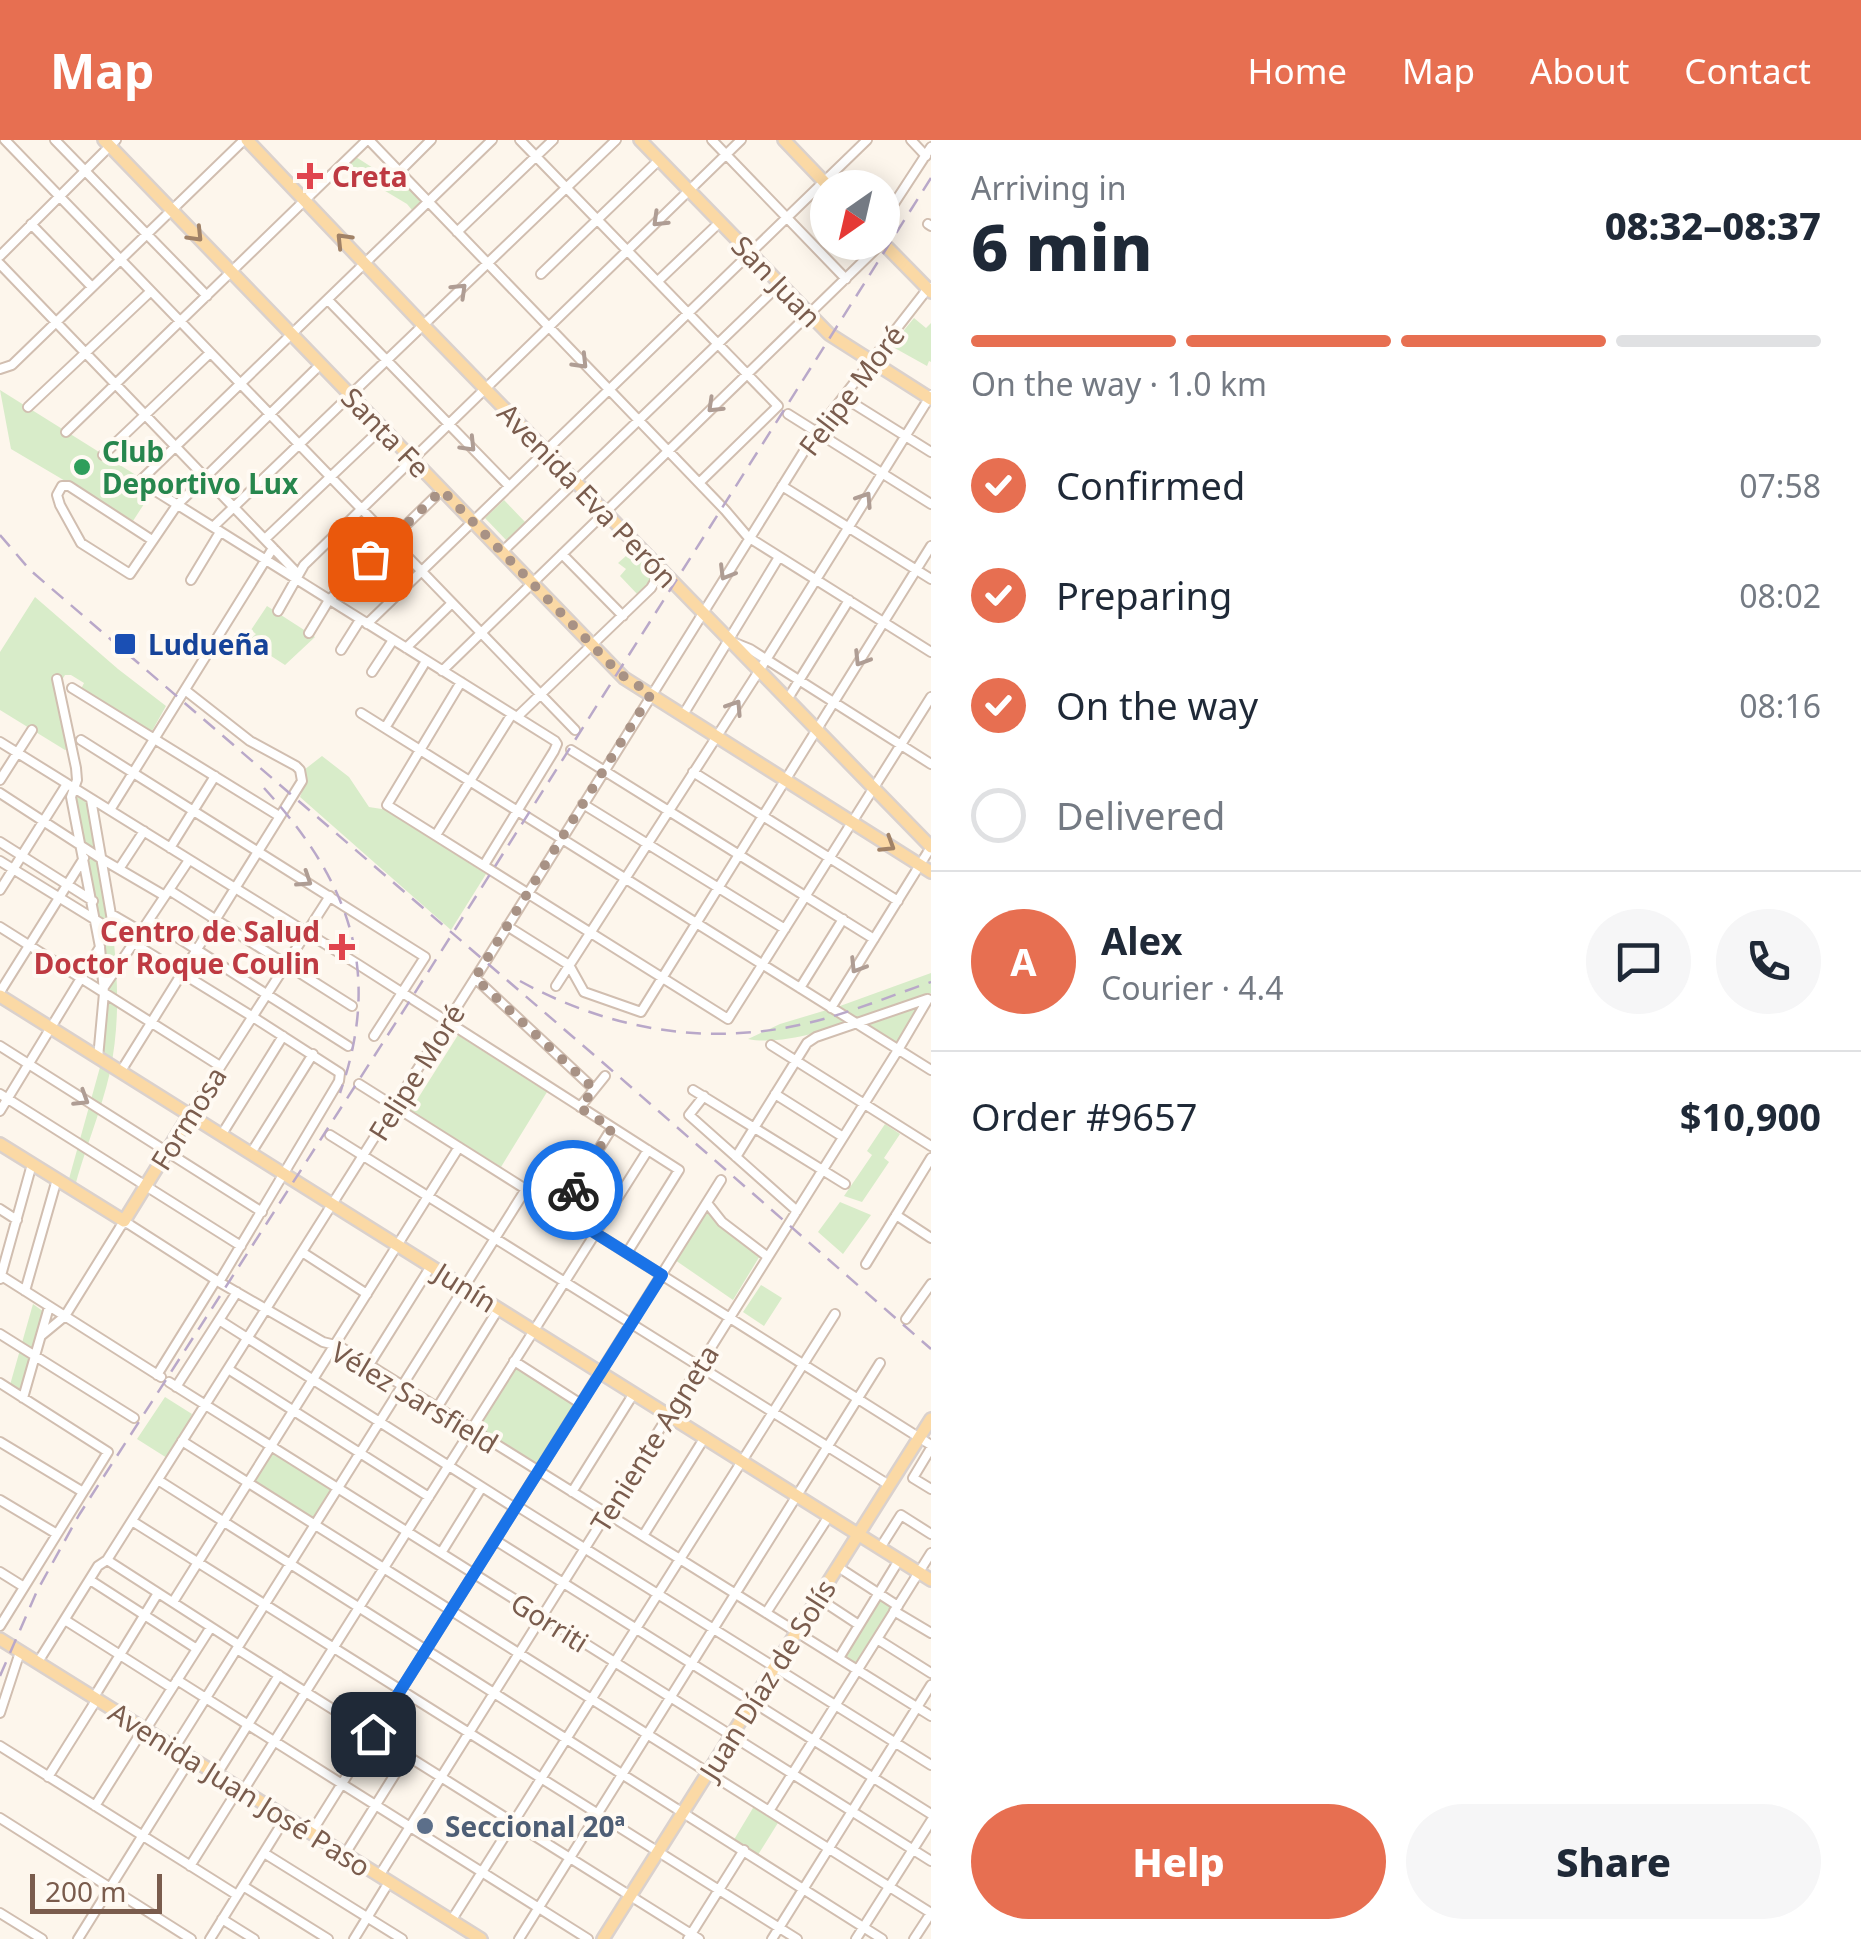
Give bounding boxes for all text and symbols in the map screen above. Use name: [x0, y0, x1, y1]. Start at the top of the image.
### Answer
text: Map: [50, 38, 154, 103]
text: Home: [1248, 47, 1347, 94]
text: Map: [1402, 47, 1475, 94]
text: About: [1530, 47, 1629, 94]
text: Contact: [1684, 47, 1811, 94]
place label: Creta: [332, 157, 408, 195]
marker: Creta: [297, 163, 323, 189]
text: Arriving in: [971, 166, 1126, 209]
north arrow: [810, 170, 900, 260]
map controls: [810, 170, 900, 260]
text: 08:32–08:37: [1605, 199, 1821, 251]
text: 6 min: [971, 202, 1153, 290]
one-way arrow: [652, 208, 670, 226]
one-way arrow: [185, 224, 203, 242]
street label: San Juan: [724, 227, 830, 335]
one-way arrow: [337, 234, 355, 252]
one-way arrow: [448, 284, 466, 302]
street label: Felipe Moré: [789, 317, 913, 463]
one-way arrow: [570, 350, 588, 368]
text: On the way · 1.0 km: [971, 362, 1267, 405]
street label: Santa Fe: [333, 379, 439, 485]
street label: Avenida Eva Perón: [490, 394, 686, 596]
one-way arrow: [708, 395, 726, 413]
place label: Club Deportivo Lux: [102, 432, 299, 502]
one-way arrow: [458, 433, 476, 451]
marker: Club Deportivo Lux: [71, 456, 93, 478]
icon: check: [971, 458, 1026, 513]
text: Confirmed: [1056, 459, 1245, 511]
text: 07:58: [1739, 464, 1821, 507]
one-way arrow: [853, 492, 872, 510]
pin: [328, 517, 413, 602]
icon: bag: [343, 532, 398, 587]
one-way arrow: [719, 562, 738, 580]
icon: check: [971, 568, 1026, 623]
text: Preparing: [1056, 569, 1232, 621]
text: 08:02: [1739, 574, 1821, 617]
place label: Ludueña: [148, 625, 269, 663]
marker: Ludueña: [112, 631, 138, 657]
one-way arrow: [855, 648, 874, 666]
icon: check: [971, 678, 1026, 733]
text: On the way: [1056, 679, 1258, 731]
text: 08:16: [1739, 684, 1821, 727]
one-way arrow: [723, 700, 742, 718]
text: Delivered: [1056, 789, 1225, 841]
one-way arrow: [877, 832, 895, 851]
one-way arrow: [294, 868, 312, 887]
button: chat: [1586, 909, 1691, 1014]
button: phone: [1716, 909, 1821, 1014]
place label: Centro de Salud Doctor Roque Coulin: [34, 912, 320, 982]
text: Alex: [1101, 914, 1183, 966]
marker: Centro de Salud Doctor Roque Coulin: [329, 934, 355, 960]
text: A: [1010, 935, 1037, 987]
one-way arrow: [851, 955, 870, 973]
text: Courier · 4.4: [1101, 966, 1284, 1009]
street label: Felipe Moré: [359, 997, 473, 1147]
street label: Formosa: [141, 1059, 235, 1177]
one-way arrow: [71, 1086, 89, 1105]
text: Order #9657: [971, 1090, 1197, 1142]
text: $10,900: [1680, 1090, 1821, 1142]
courier: [523, 1140, 623, 1240]
icon: bike: [546, 1163, 601, 1218]
street label: Junín: [425, 1252, 504, 1321]
street label: Vélez Sarsfield: [324, 1332, 506, 1462]
street label: Teniente Agneta: [581, 1337, 727, 1539]
street label: Juan Díaz de Solís: [688, 1572, 844, 1789]
street label: Gorriti: [504, 1583, 596, 1661]
pin: [331, 1692, 416, 1777]
street label: Avenida Juan José Paso: [102, 1693, 378, 1885]
icon: home: [346, 1707, 401, 1762]
button: Help: [971, 1804, 1386, 1919]
button: Share: [1406, 1804, 1821, 1919]
place label: Seccional 20ª: [445, 1807, 625, 1845]
marker: Seccional 20ª: [414, 1815, 436, 1837]
scale bar: [30, 1869, 162, 1914]
text: 200 m: [45, 1872, 127, 1910]

